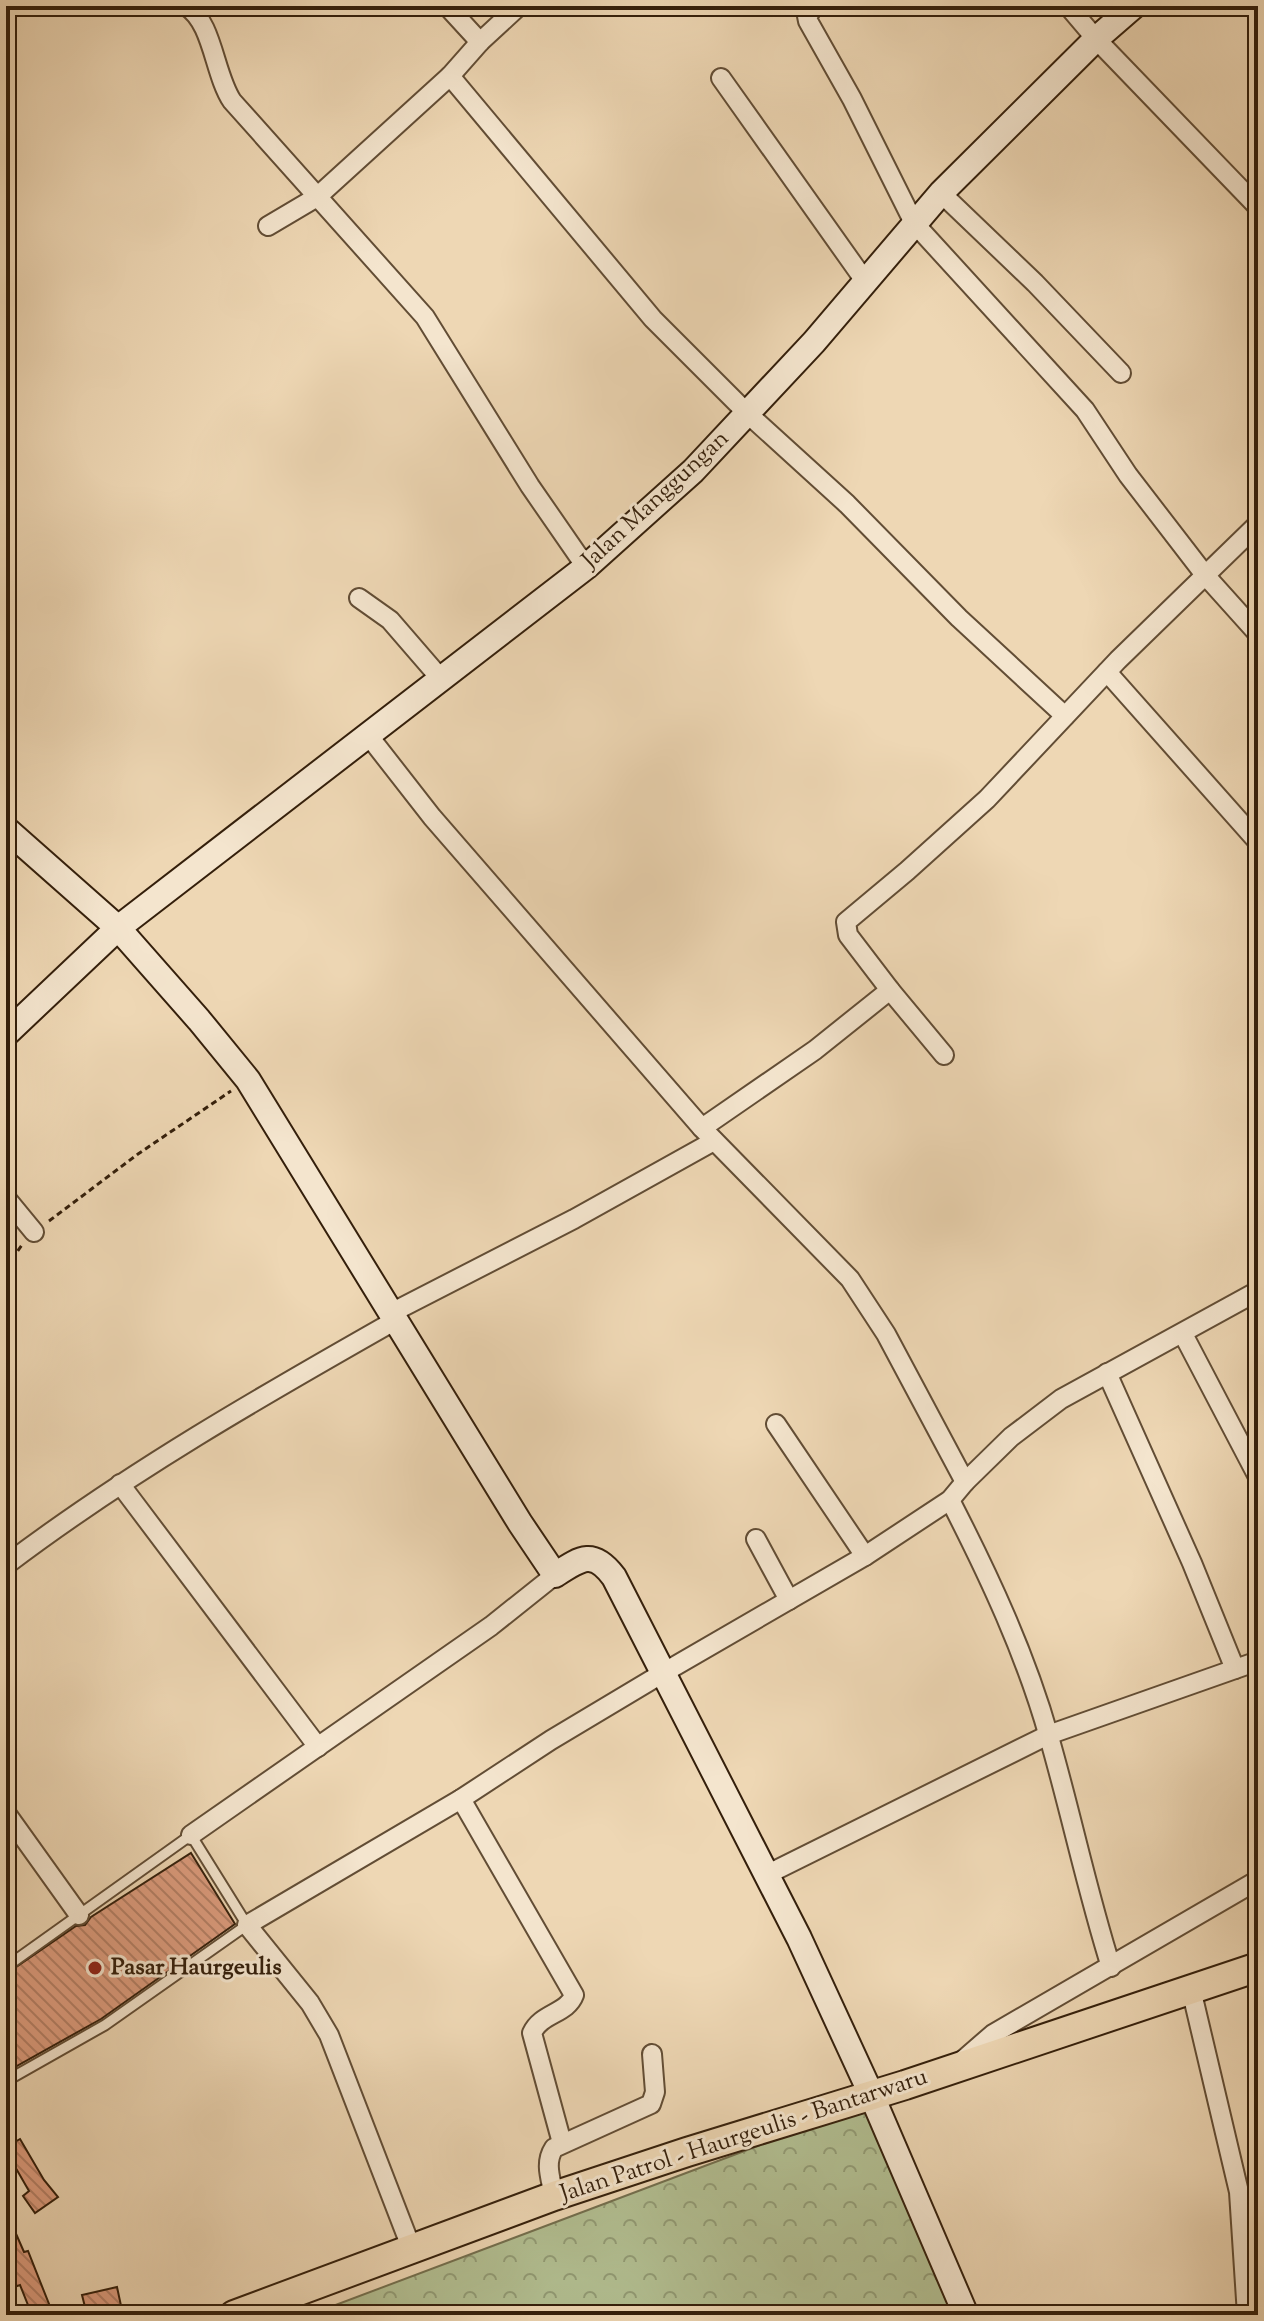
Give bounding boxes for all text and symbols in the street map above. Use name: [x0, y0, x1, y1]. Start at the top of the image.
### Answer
street label: Jalan Manggungan: [573, 423, 737, 579]
place label: Pasar Haurgeulis: [111, 1951, 282, 1985]
marker: Pasar Haurgeulis: [86, 1959, 104, 1977]
street label: Jalan Patrol - Haurgeulis - Bantarwaru: [554, 2060, 932, 2212]

